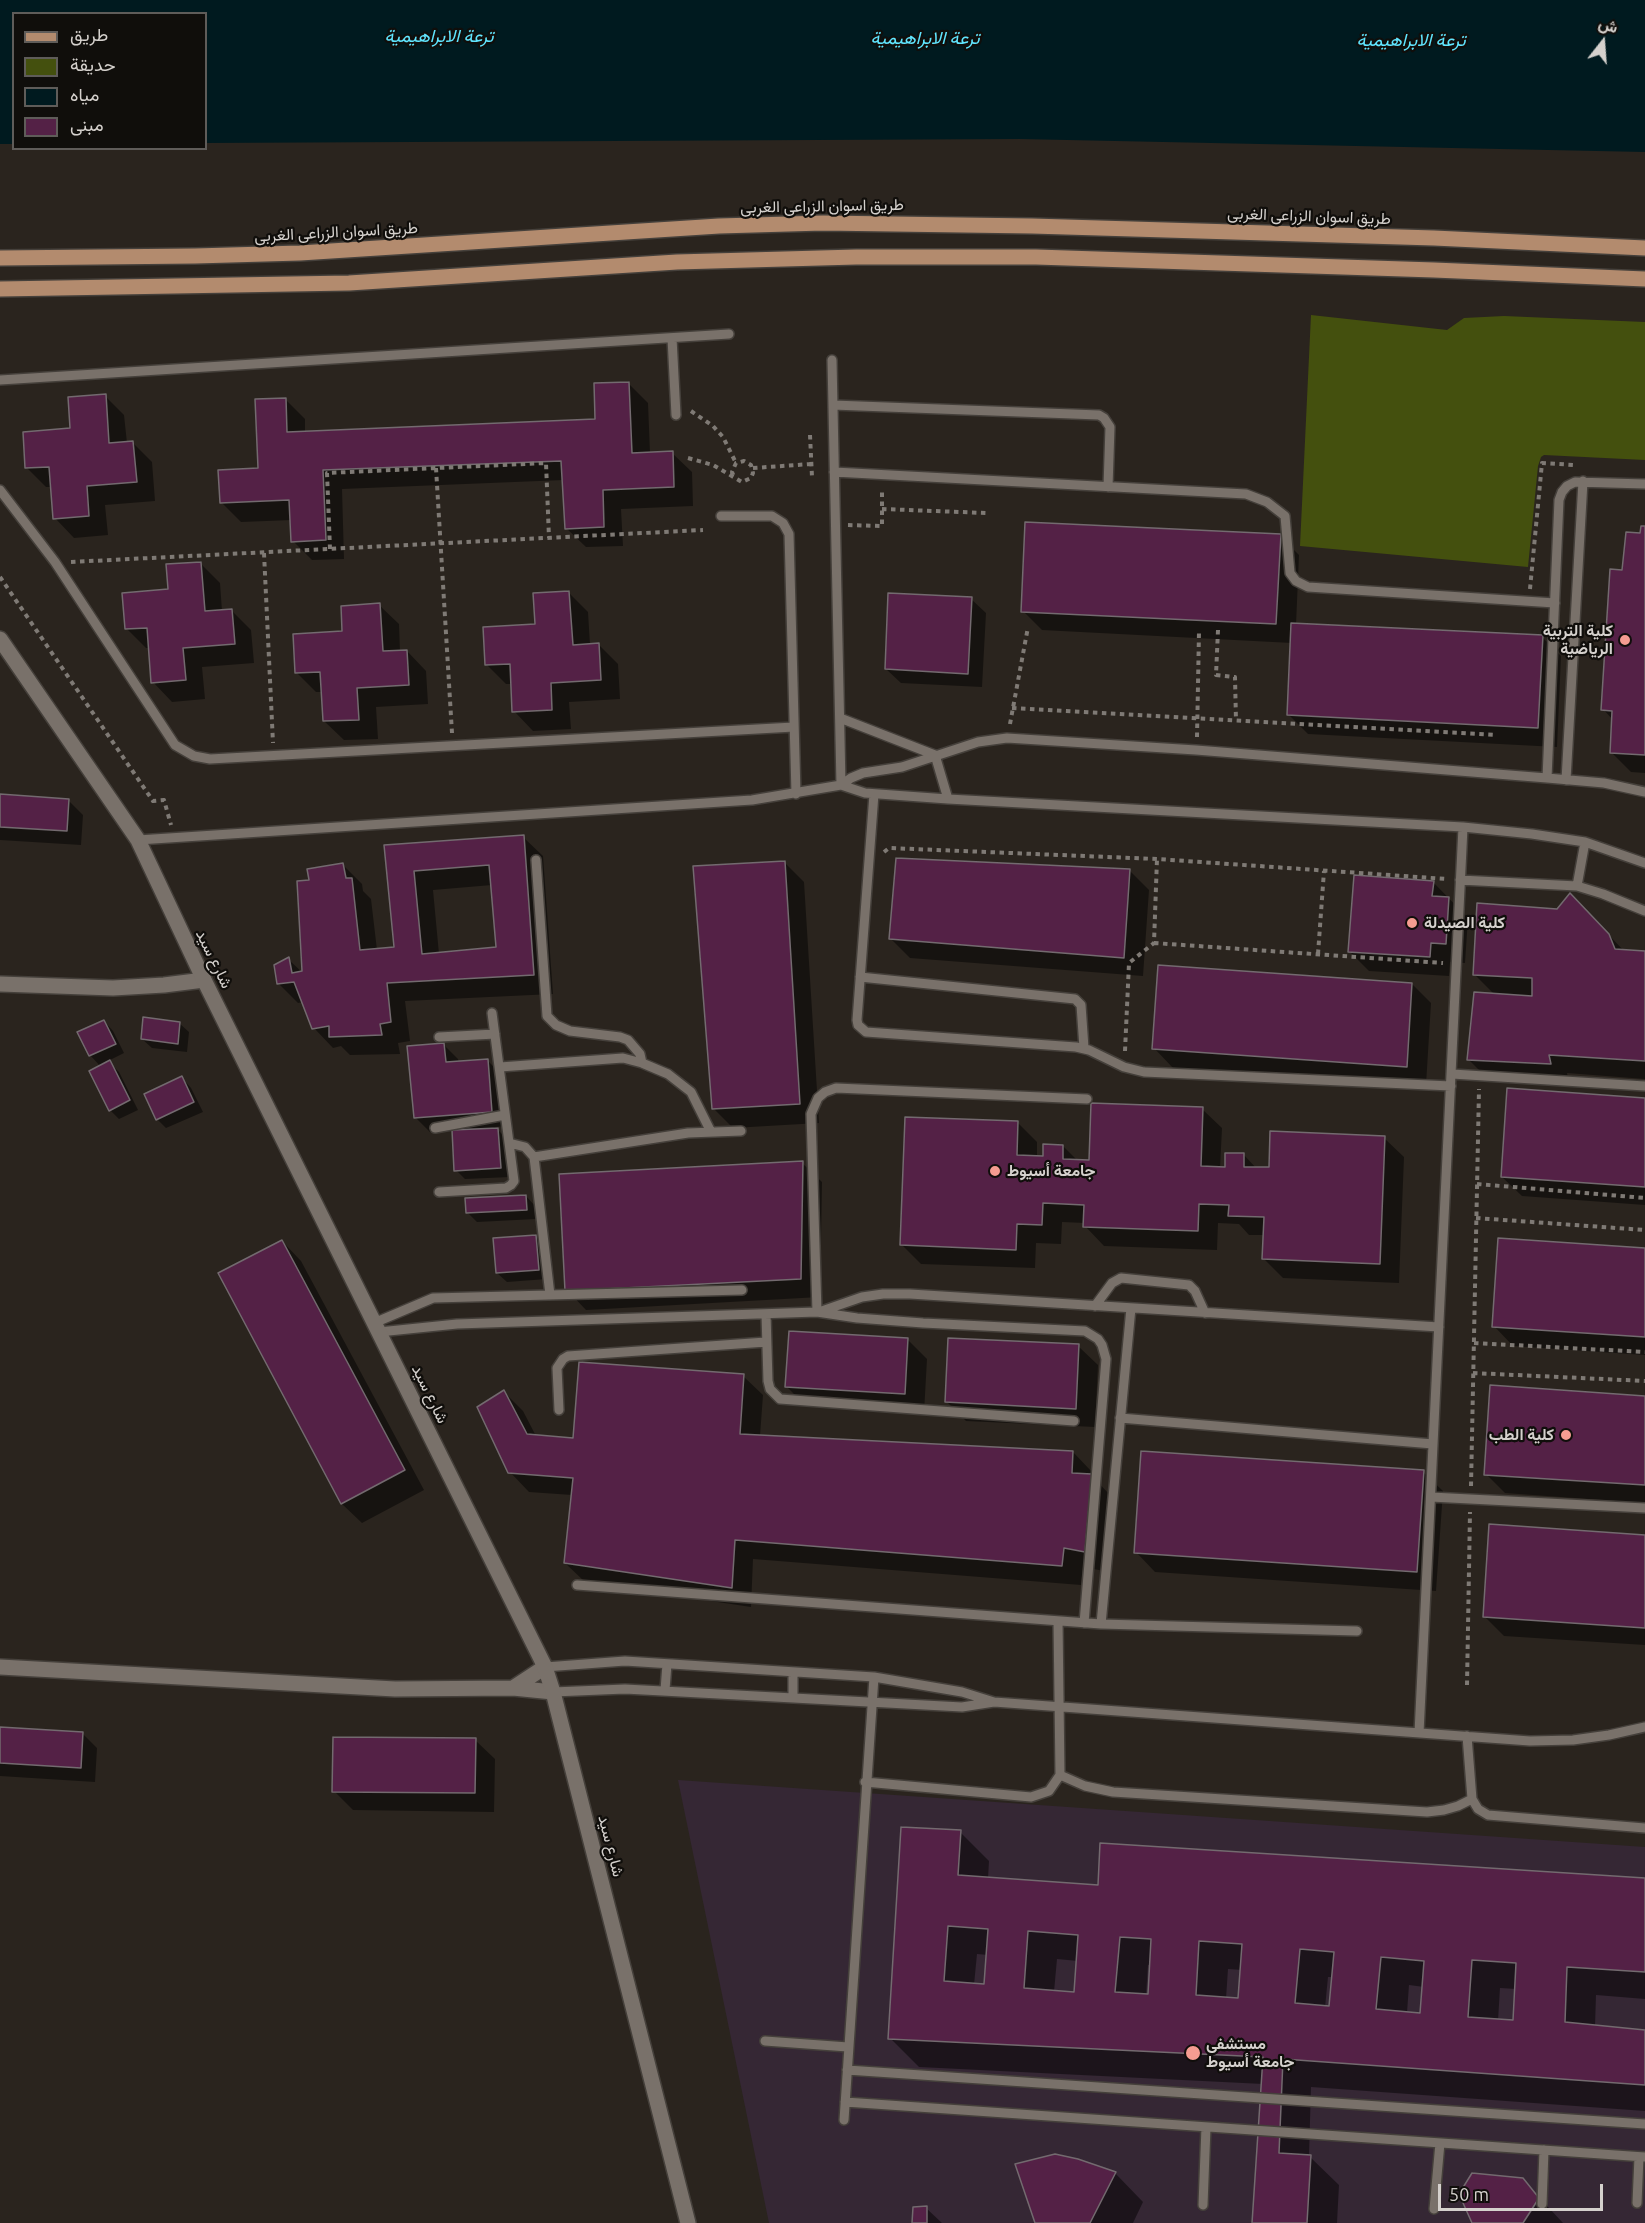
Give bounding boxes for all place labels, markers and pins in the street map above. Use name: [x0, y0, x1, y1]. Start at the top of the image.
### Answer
place label: كلية التربية الرياضية: [1543, 621, 1613, 659]
marker: كلية التربية الرياضية: [1618, 633, 1632, 647]
place label: كلية الصيدلة: [1424, 913, 1505, 933]
marker: كلية الصيدلة: [1405, 916, 1419, 930]
place label: جامعة أسيوط: [1007, 1161, 1095, 1181]
marker: جامعة أسيوط: [988, 1164, 1002, 1178]
place label: كلية الطب: [1489, 1425, 1554, 1445]
marker: كلية الطب: [1559, 1428, 1573, 1442]
place label: مستشفی جامعة أسيوط: [1206, 2034, 1294, 2072]
marker: مستشفی جامعة أسيوط: [1184, 2044, 1202, 2062]

